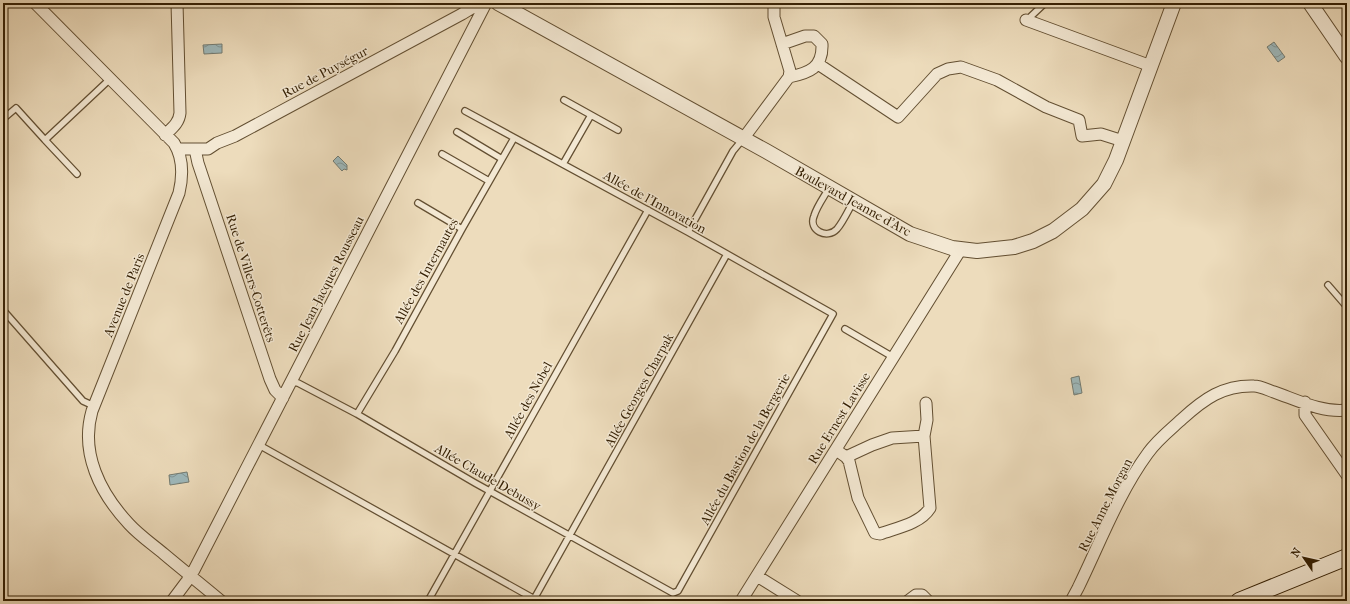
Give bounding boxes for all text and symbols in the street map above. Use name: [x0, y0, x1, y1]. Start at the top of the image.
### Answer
street label: Rue de Puységur: [279, 43, 371, 101]
street label: Boulevard Jeanne d'Arc: [793, 163, 914, 239]
street label: Allée de l'Innovation: [600, 167, 709, 237]
street label: Rue de Villers-Cotterêts: [223, 212, 279, 344]
street label: Rue Jean-Jacques Rousseau: [285, 213, 367, 354]
street label: Allée des Internautes: [390, 216, 461, 327]
street label: Avenue de Paris: [100, 251, 148, 340]
street label: Allée Georges Charpak: [601, 330, 677, 450]
street label: Allée des Nobel: [500, 359, 555, 442]
street label: Rue Ernest Lavisse: [805, 369, 874, 467]
street label: Allée du Bastion de la Bergerie: [697, 370, 793, 528]
street label: Allée Claude Debussy: [431, 440, 545, 514]
street label: Rue Anne Morgan: [1075, 455, 1135, 554]
north arrow: [1284, 538, 1324, 578]
text: N: [1288, 545, 1304, 560]

